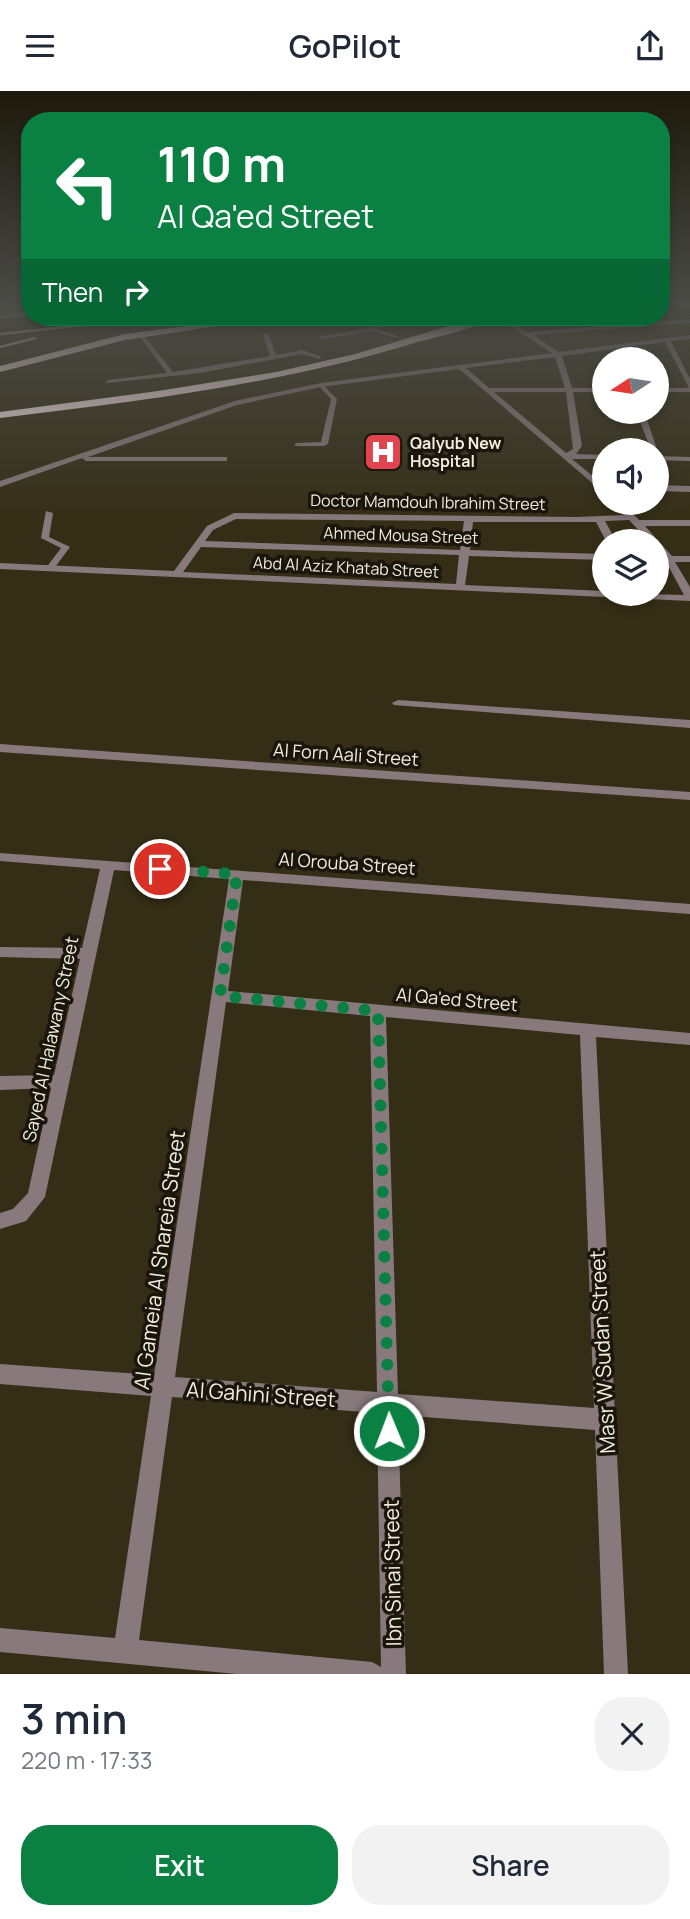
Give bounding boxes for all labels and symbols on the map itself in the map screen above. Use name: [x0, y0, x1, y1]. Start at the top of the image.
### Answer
north arrow: [592, 347, 668, 423]
hospital icon: Qalyub New Hospital: [362, 431, 404, 473]
place label: Qalyub New Hospital: [410, 432, 502, 472]
street label: Doctor Mamdouh Ibrahim Street: [310, 489, 546, 515]
street label: Ahmed Mousa Street: [323, 521, 479, 549]
street label: Abd Al Aziz Khatab Street: [252, 551, 440, 583]
street label: Al Forn Aali Street: [272, 737, 420, 771]
pin: [130, 839, 190, 899]
street label: Al Orouba Street: [278, 846, 416, 880]
street label: Sayed Al Halawany Street: [16, 934, 84, 1144]
street label: Al Qa'ed Street: [395, 982, 519, 1016]
street label: Al Gameia Al Shareia Street: [127, 1129, 191, 1391]
street label: Masr W Sudan Street: [583, 1249, 621, 1455]
street label: Al Gahini Street: [185, 1375, 337, 1413]
position arrow: [352, 1394, 426, 1468]
street label: Ibn Sinai Street: [377, 1499, 407, 1647]

